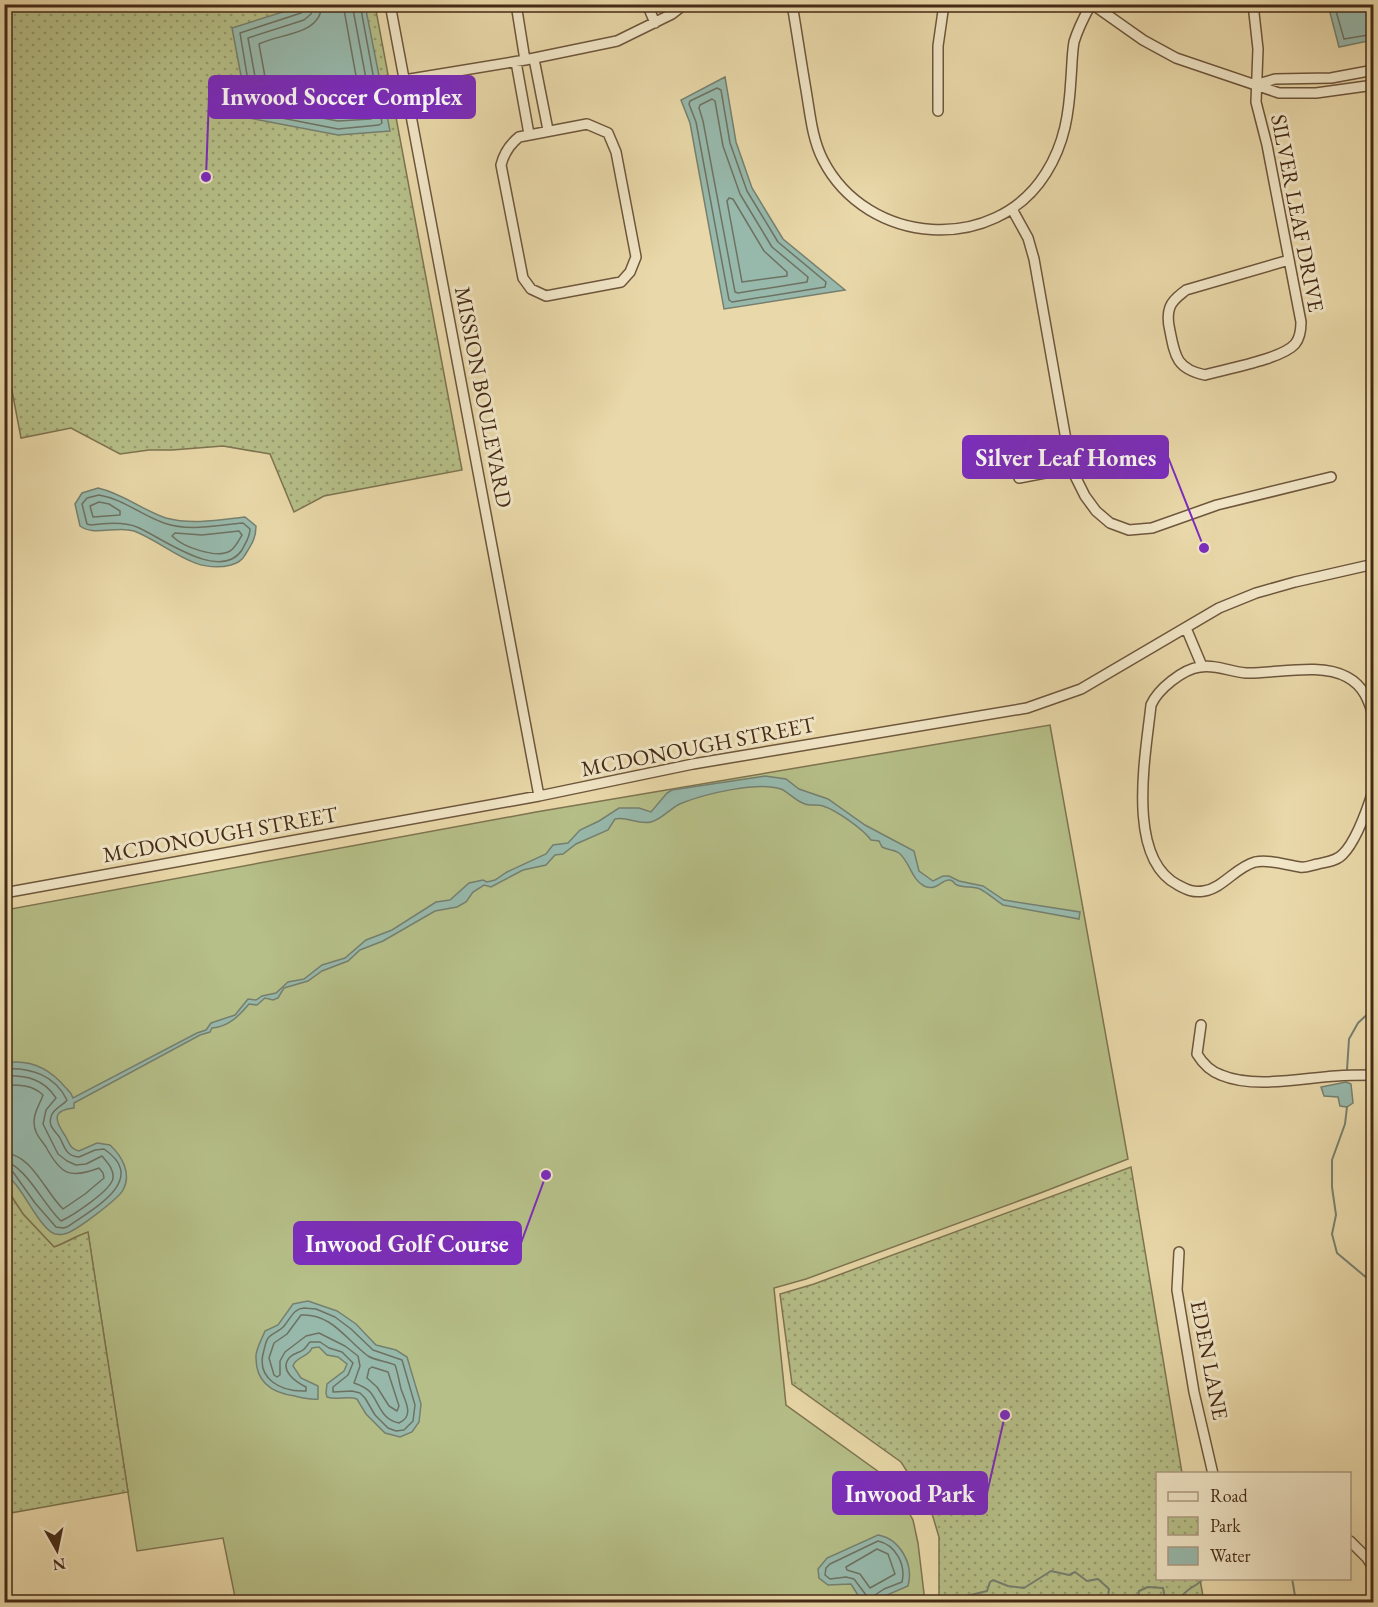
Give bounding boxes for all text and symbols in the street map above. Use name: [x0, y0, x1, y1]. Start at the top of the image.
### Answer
callout: Inwood Soccer Complex: [209, 76, 475, 118]
text: Inwood Soccer Complex: [221, 81, 463, 112]
street label: SILVER LEAF DRIVE: [1264, 112, 1331, 314]
street label: MISSION BOULEVARD: [448, 284, 519, 510]
callout: Silver Leaf Homes: [963, 436, 1168, 478]
text: Silver Leaf Homes: [976, 442, 1156, 473]
street label: MCDONOUGH STREET: [579, 710, 818, 783]
street label: MCDONOUGH STREET: [101, 800, 340, 869]
callout: Inwood Golf Course: [294, 1222, 521, 1264]
text: Inwood Golf Course: [305, 1228, 509, 1259]
street label: EDEN LANE: [1184, 1298, 1235, 1422]
callout: Inwood Park: [833, 1472, 987, 1514]
legend: [1156, 1472, 1351, 1580]
text: Inwood Park: [845, 1478, 976, 1509]
text: Road: [1210, 1484, 1249, 1507]
text: Park: [1210, 1514, 1241, 1537]
north arrow: [27, 1520, 87, 1580]
text: Water: [1210, 1544, 1251, 1567]
text: N: [51, 1553, 67, 1576]

